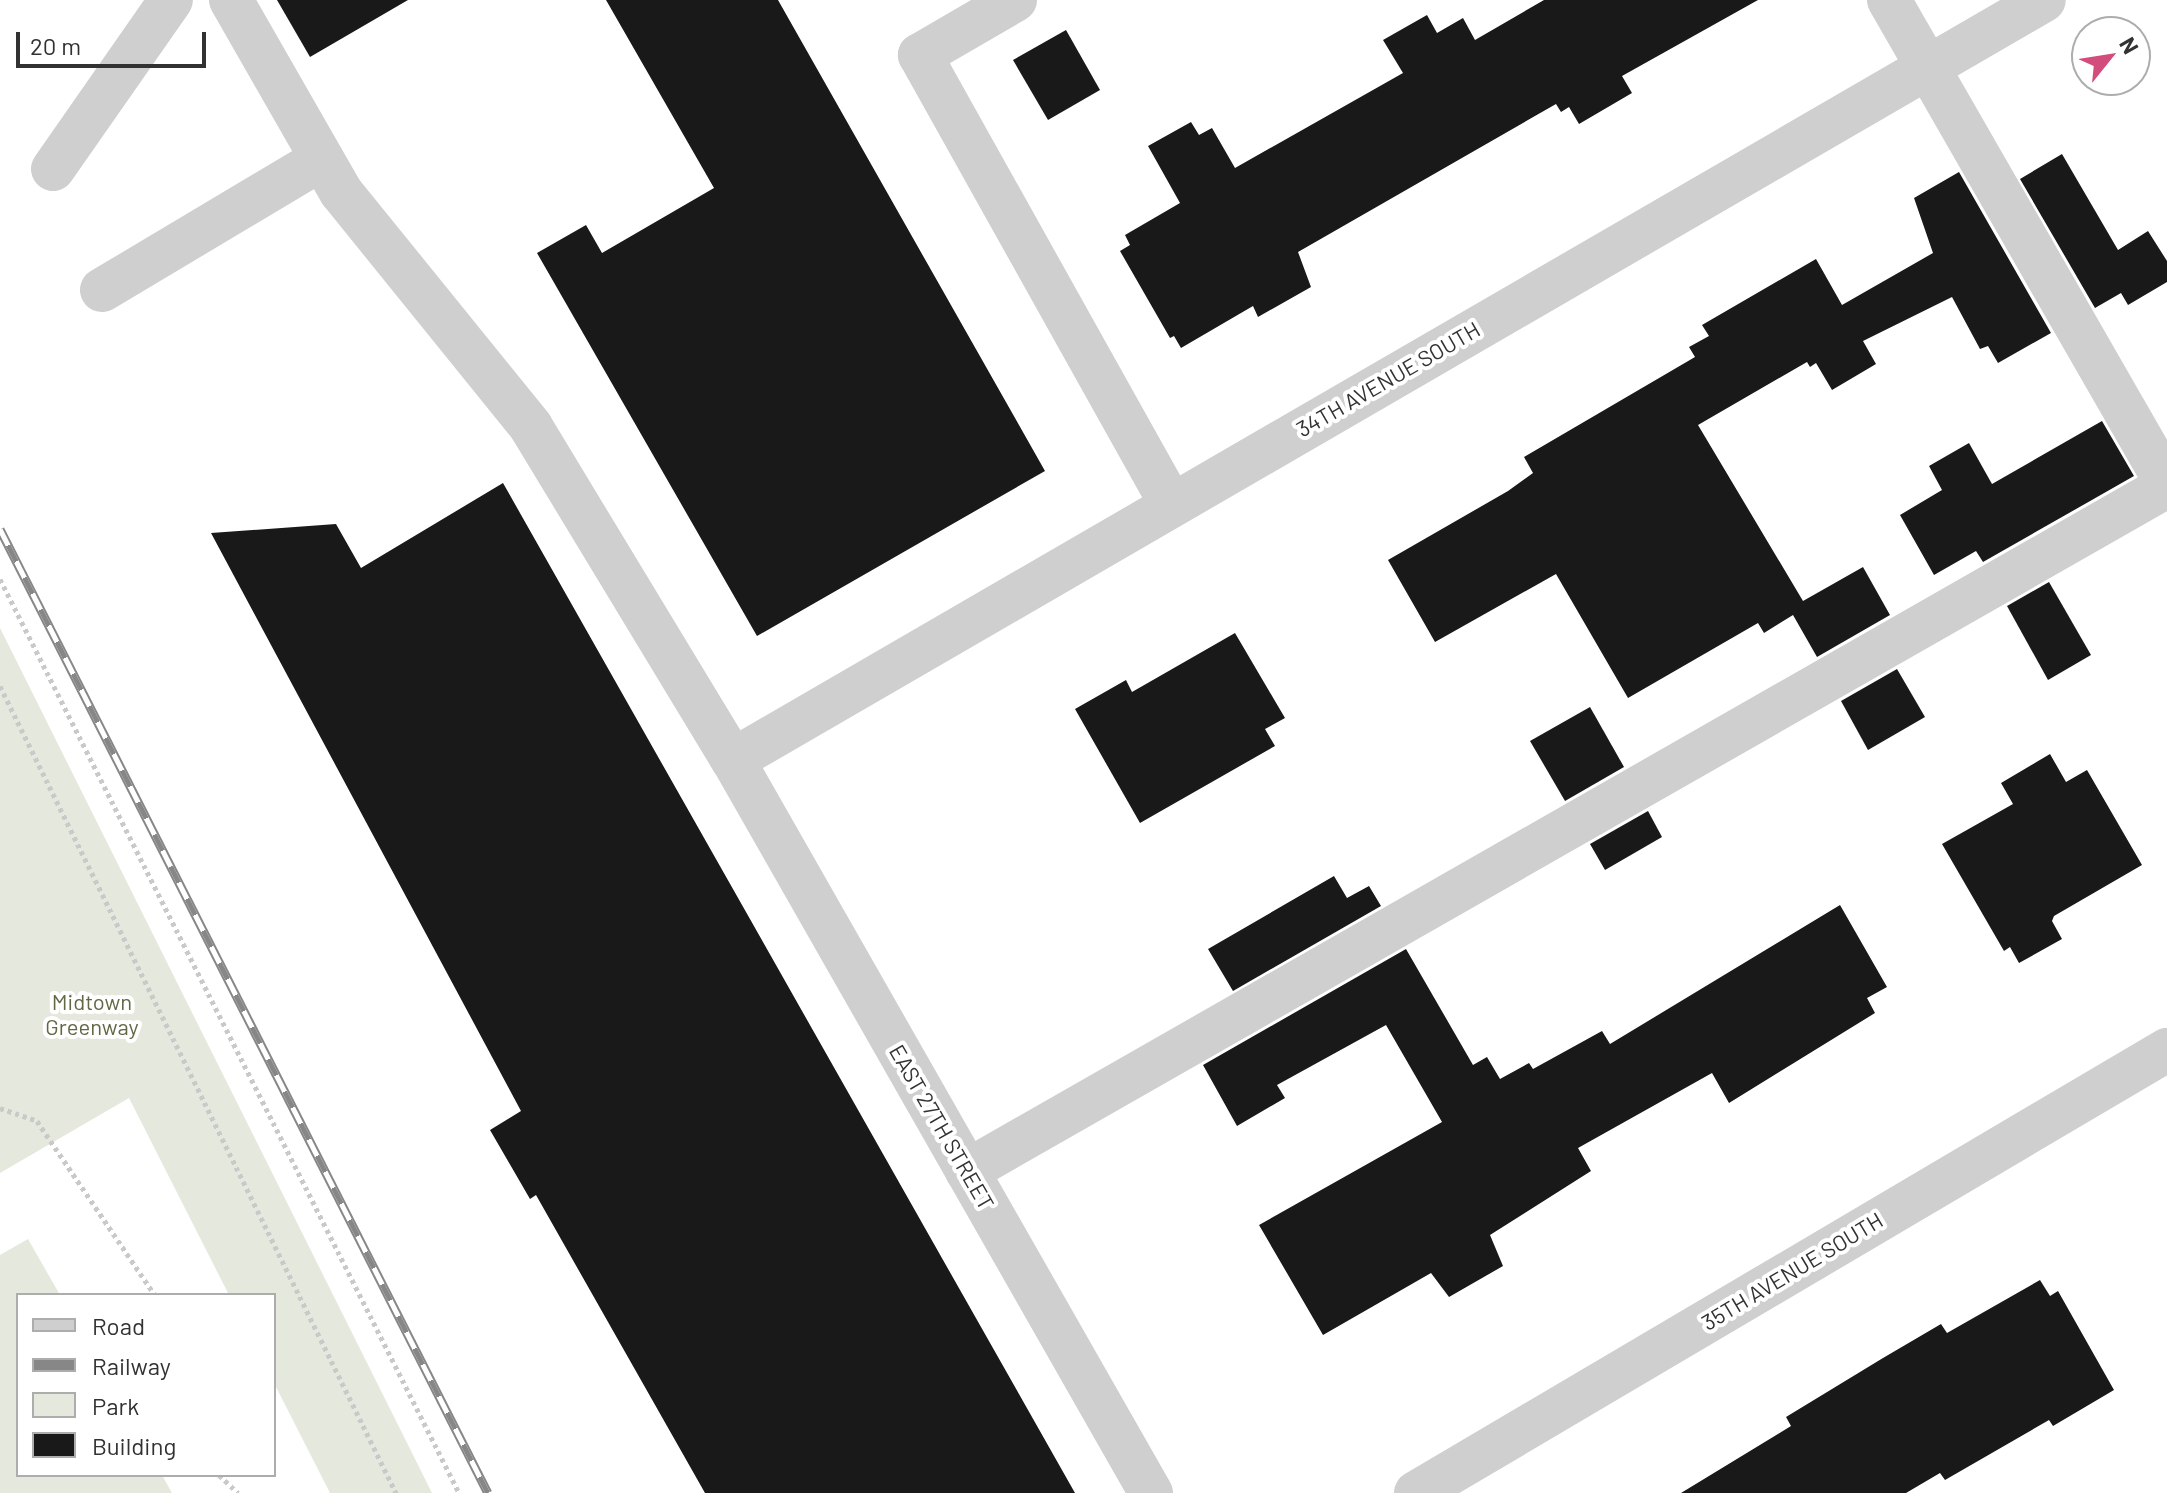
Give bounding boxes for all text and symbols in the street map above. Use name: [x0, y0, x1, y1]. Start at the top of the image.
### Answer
scale bar: [20, 16, 210, 66]
north arrow: [2071, 16, 2151, 96]
text: 20 m: [30, 31, 81, 60]
text: N: [2115, 32, 2145, 58]
street label: 34TH AVENUE SOUTH: [1292, 316, 1484, 442]
park label: Midtown Greenway: [45, 988, 139, 1040]
street label: EAST 27TH STREET: [884, 1040, 1000, 1214]
street label: 35TH AVENUE SOUTH: [1697, 1206, 1887, 1336]
legend: [16, 1293, 276, 1477]
text: Road: [92, 1311, 145, 1340]
text: Railway: [92, 1351, 171, 1380]
text: Park: [92, 1391, 139, 1420]
text: Building: [92, 1431, 176, 1460]

